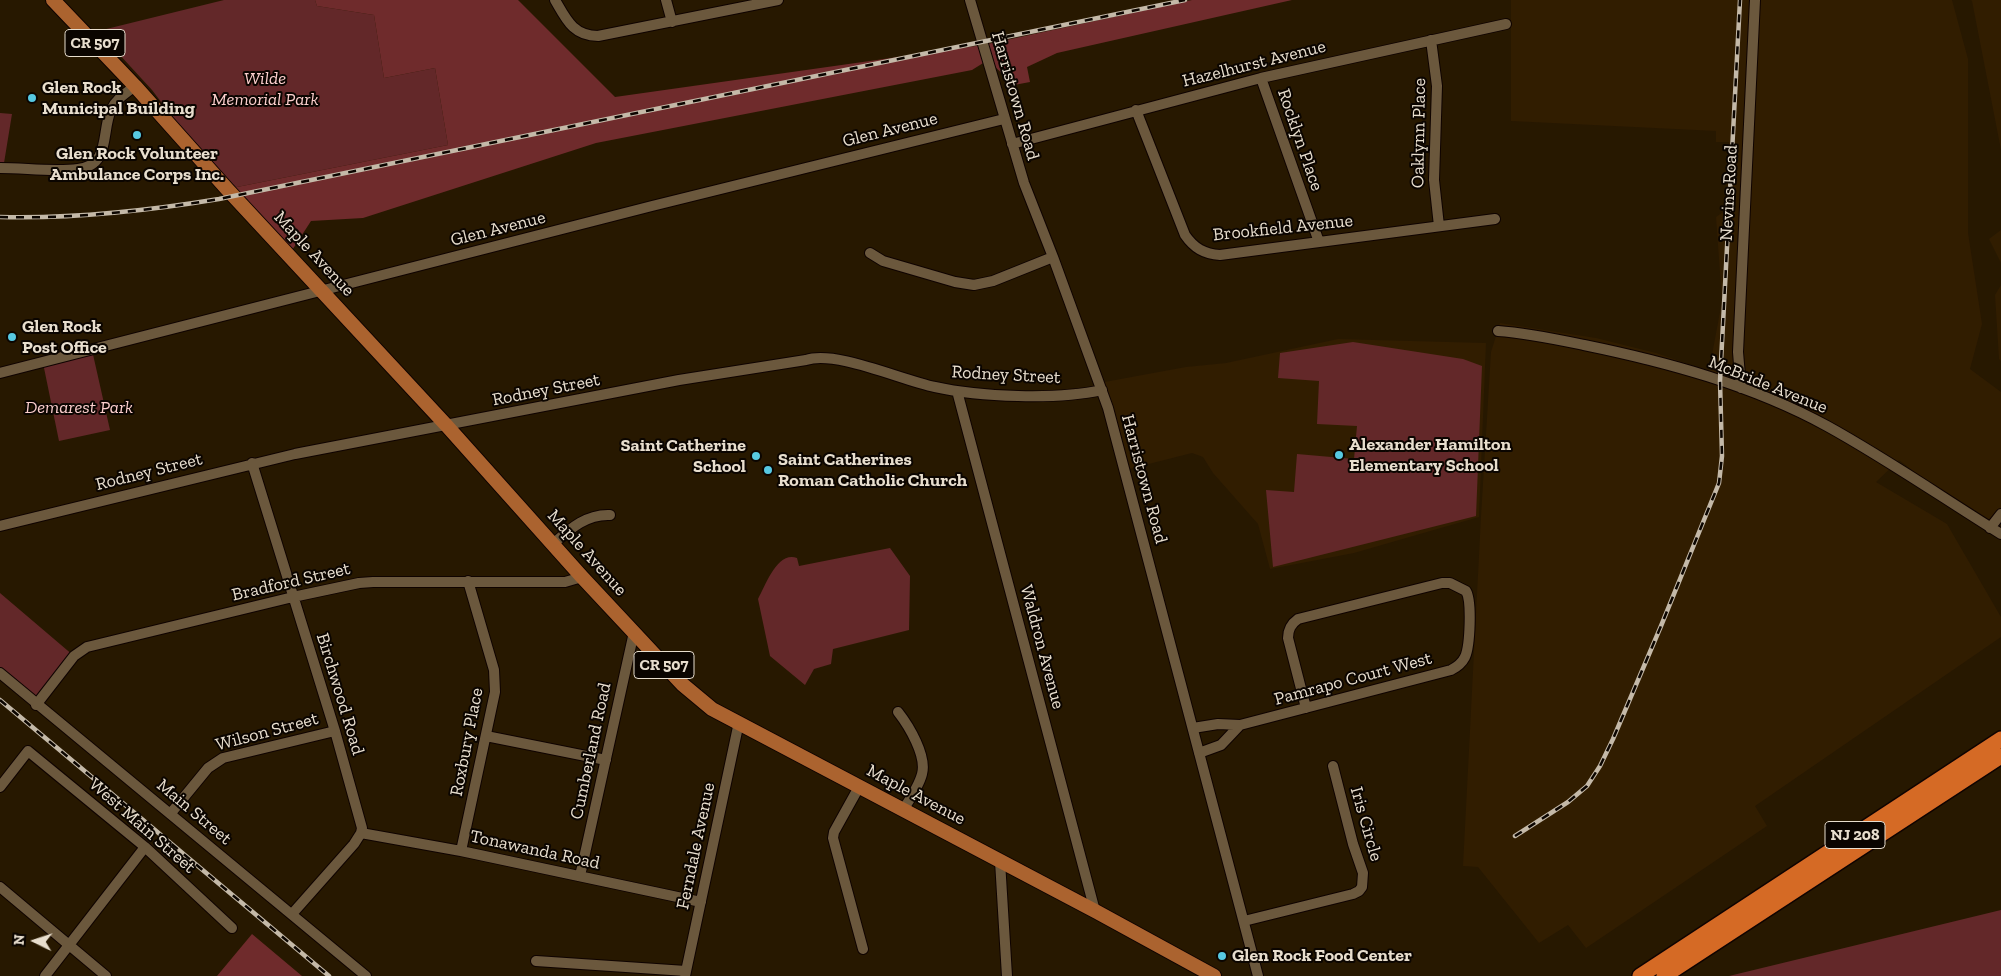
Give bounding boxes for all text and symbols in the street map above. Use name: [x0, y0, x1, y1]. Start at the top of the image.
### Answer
road number: CR 507: [65, 29, 125, 56]
street label: Harristown Road: [986, 29, 1044, 163]
street label: Hazelhurst Avenue: [1180, 36, 1328, 92]
park label: Wilde Memorial Park: [212, 68, 318, 110]
place label: Glen Rock Municipal Building: [42, 77, 195, 120]
street label: Oaklynn Place: [1407, 78, 1431, 188]
street label: Rocklyn Place: [1272, 86, 1328, 194]
marker: Glen Rock Municipal Building: [26, 92, 38, 104]
street label: Glen Avenue: [840, 108, 940, 152]
marker: Glen Rock Volunteer Ambulance Corps Inc.: [131, 129, 143, 141]
place label: Glen Rock Volunteer Ambulance Corps Inc.: [50, 143, 224, 186]
street label: Nevins Road: [1716, 144, 1742, 242]
street label: Maple Avenue: [269, 207, 359, 301]
street label: Glen Avenue: [448, 207, 548, 251]
street label: Brookfield Avenue: [1212, 210, 1354, 246]
place label: Glen Rock Post Office: [22, 316, 107, 358]
marker: Glen Rock Post Office: [6, 331, 18, 343]
street label: McBride Avenue: [1705, 351, 1831, 419]
street label: Rodney Street: [951, 361, 1061, 389]
street label: Rodney Street: [490, 369, 602, 411]
park label: Demarest Park: [25, 397, 133, 419]
street label: Harristown Road: [1116, 412, 1172, 546]
place label: Alexander Hamilton Elementary School: [1349, 434, 1511, 476]
place label: Saint Catherine School: [621, 435, 746, 478]
street label: Rodney Street: [93, 448, 205, 496]
place label: Saint Catherines Roman Catholic Church: [778, 449, 967, 492]
marker: Alexander Hamilton Elementary School: [1333, 449, 1345, 461]
marker: Saint Catherine School: [750, 450, 762, 462]
marker: Saint Catherines Roman Catholic Church: [762, 464, 774, 476]
street label: Maple Avenue: [543, 505, 631, 601]
street label: Bradford Street: [230, 558, 352, 606]
street label: Waldron Avenue: [1015, 583, 1069, 711]
street label: Birchwood Road: [311, 630, 369, 758]
street label: Pamrapo Court West: [1272, 648, 1434, 710]
road number: CR 507: [634, 652, 694, 678]
street label: Cumberland Road: [566, 681, 616, 821]
street label: Roxbury Place: [446, 686, 488, 798]
street label: Wilson Street: [213, 708, 321, 756]
street label: Maple Avenue: [863, 760, 969, 830]
street label: West Main Street: [84, 774, 200, 878]
street label: Main Street: [152, 774, 236, 850]
street label: Ferndale Avenue: [672, 781, 720, 911]
street label: Iris Circle: [1345, 784, 1387, 864]
road number: NJ 208: [1825, 822, 1885, 848]
street label: Tonawanda Road: [468, 826, 602, 874]
north arrow: [10, 916, 60, 966]
text: N: [11, 934, 28, 946]
place label: Glen Rock Food Center: [1232, 945, 1412, 967]
marker: Glen Rock Food Center: [1216, 950, 1228, 962]

